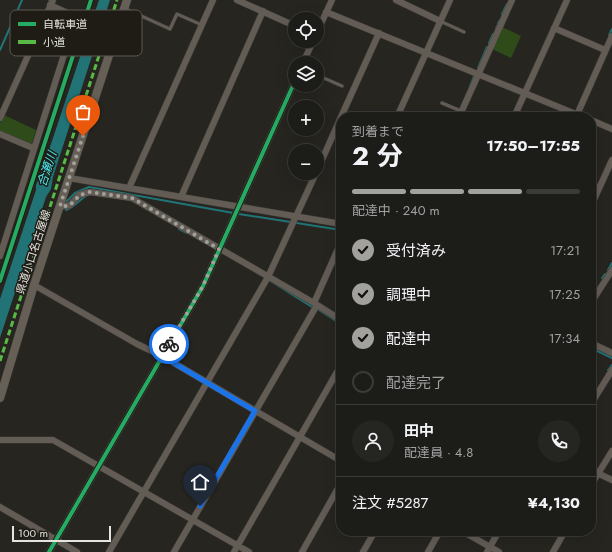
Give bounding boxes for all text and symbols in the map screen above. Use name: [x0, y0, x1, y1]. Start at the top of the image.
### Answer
legend: [10, 10, 142, 56]
map controls: [288, 12, 324, 180]
button: locate: [288, 12, 324, 48]
text: 自転車道: [43, 16, 87, 32]
text: 小道: [43, 34, 65, 50]
button: layers: [288, 56, 324, 92]
pin: [66, 95, 100, 136]
button: +: [288, 100, 324, 136]
icon: bag: [72, 101, 94, 123]
text: 到着まで: [352, 122, 404, 141]
text: 17:50–17:55: [486, 135, 580, 157]
text: 2 分: [352, 137, 403, 175]
button: −: [288, 144, 324, 180]
water label: 合瀬川: [33, 147, 62, 189]
text: 配達中 · 240 m: [352, 201, 440, 220]
street label: 県道小口名古屋線: [12, 208, 54, 296]
icon: check: [352, 239, 374, 261]
text: 受付済み: [386, 240, 446, 262]
text: 17:21: [550, 241, 580, 260]
icon: check: [352, 283, 374, 305]
text: 調理中: [386, 284, 431, 306]
text: 17:25: [549, 285, 580, 304]
courier: [149, 324, 189, 364]
icon: check: [352, 327, 374, 349]
text: 配達中: [386, 328, 431, 350]
text: 17:34: [549, 329, 580, 348]
icon: bike: [158, 333, 180, 355]
text: 配達完了: [386, 372, 446, 394]
button: person: [352, 420, 394, 462]
text: 田中: [404, 420, 434, 442]
button: phone: [538, 420, 580, 462]
text: 配達員 · 4.8: [404, 443, 473, 462]
pin: [183, 465, 217, 506]
icon: home: [189, 471, 211, 493]
text: 注文 #5287: [352, 492, 428, 514]
text: ¥4,130: [528, 492, 580, 514]
scale bar: [12, 524, 111, 543]
text: 100 m: [18, 525, 48, 541]

